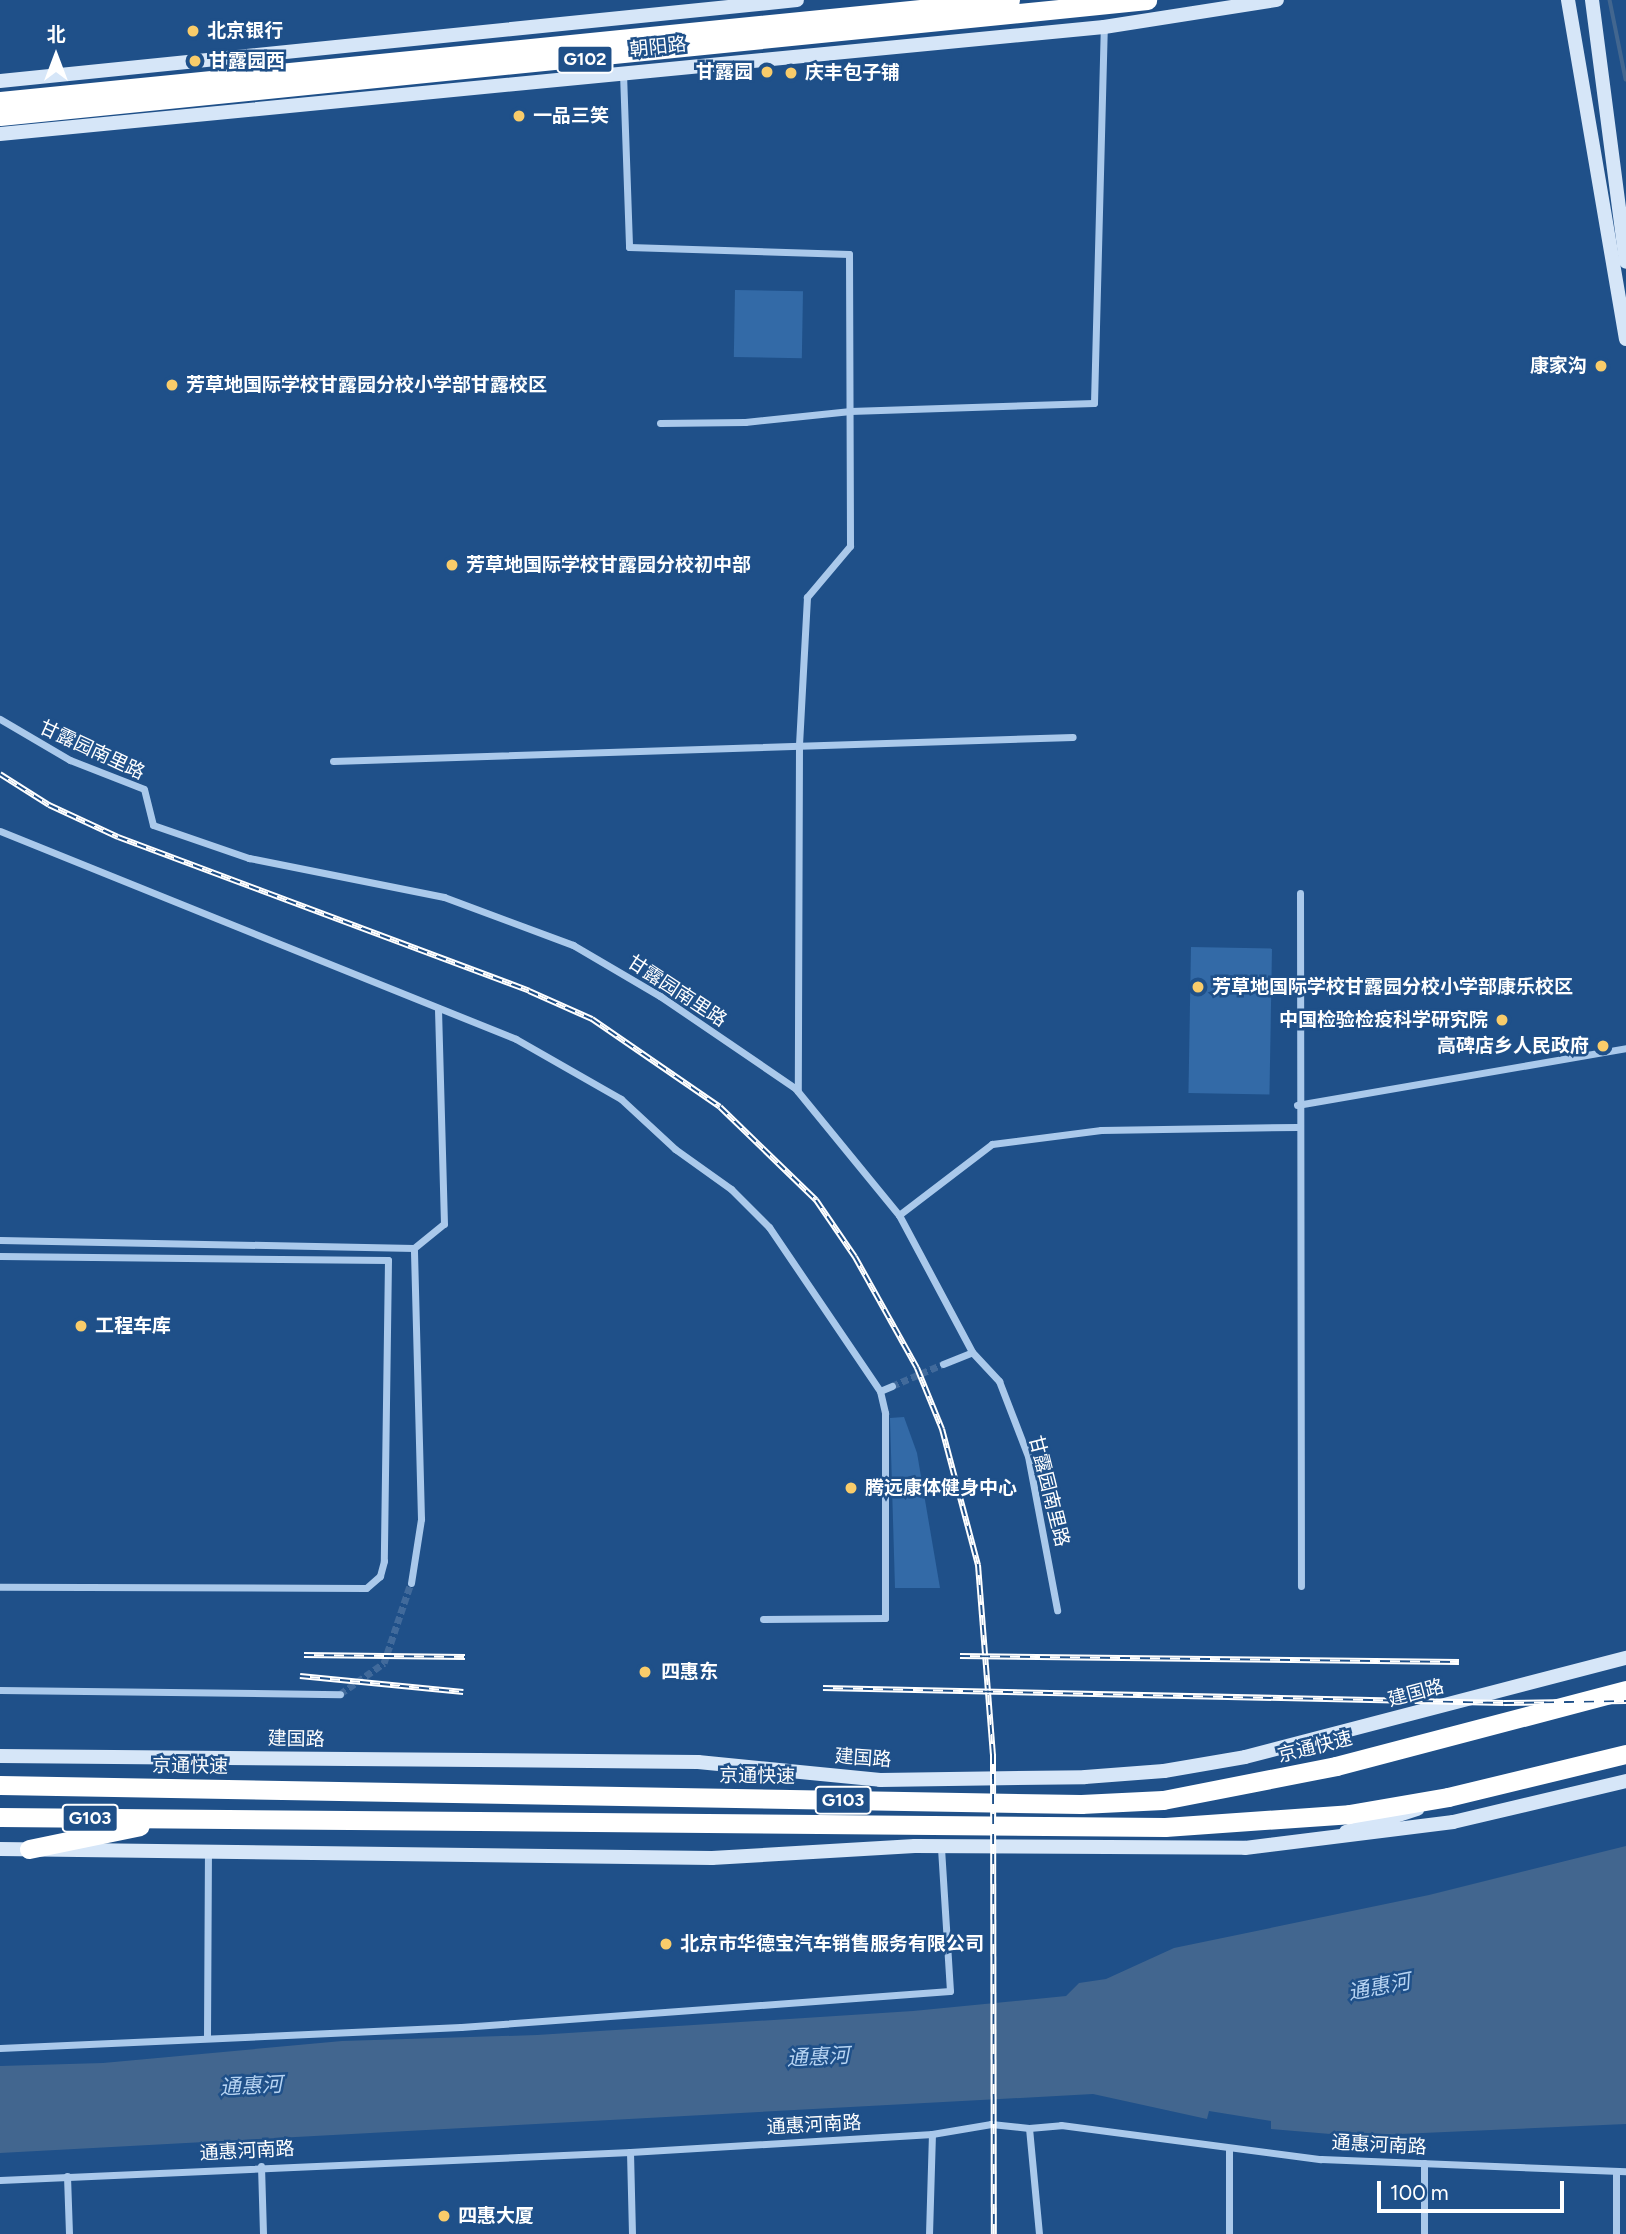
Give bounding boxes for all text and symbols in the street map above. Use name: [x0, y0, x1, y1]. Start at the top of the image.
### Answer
place label: 北京银行: [207, 20, 283, 42]
north arrow: [21, 21, 91, 91]
text: 北: [46, 23, 66, 46]
marker: 北京银行: [185, 23, 201, 39]
street label: 朝阳路: [628, 33, 688, 61]
road number: G102: [555, 44, 615, 74]
place label: 甘露园西: [209, 50, 285, 72]
marker: 甘露园西: [187, 53, 203, 69]
place label: 甘露园: [696, 61, 753, 83]
place label: 庆丰包子铺: [805, 62, 900, 84]
marker: 甘露园: [759, 64, 775, 80]
marker: 庆丰包子铺: [783, 65, 799, 81]
place label: 一品三笑: [533, 105, 609, 127]
marker: 一品三笑: [511, 108, 527, 124]
place label: 康家沟: [1530, 355, 1587, 377]
marker: 康家沟: [1593, 358, 1609, 374]
place label: 芳草地国际学校甘露园分校小学部甘露校区: [186, 374, 547, 396]
marker: 芳草地国际学校甘露园分校小学部甘露校区: [164, 377, 180, 393]
place label: 芳草地国际学校甘露园分校初中部: [466, 554, 751, 576]
marker: 芳草地国际学校甘露园分校初中部: [444, 557, 460, 573]
street label: 甘露园南里路: [36, 716, 148, 784]
street label: 甘露园南里路: [623, 950, 731, 1032]
place label: 芳草地国际学校甘露园分校小学部康乐校区: [1212, 976, 1573, 998]
marker: 芳草地国际学校甘露园分校小学部康乐校区: [1190, 979, 1206, 995]
place label: 中国检验检疫科学研究院: [1279, 1009, 1488, 1031]
marker: 中国检验检疫科学研究院: [1494, 1012, 1510, 1028]
place label: 高碑店乡人民政府: [1437, 1035, 1589, 1057]
marker: 高碑店乡人民政府: [1595, 1038, 1611, 1054]
place label: 工程车库: [95, 1315, 171, 1337]
marker: 工程车库: [73, 1318, 89, 1334]
street label: 甘露园南里路: [1024, 1433, 1074, 1549]
place label: 腾远康体健身中心: [865, 1477, 1017, 1499]
marker: 腾远康体健身中心: [843, 1480, 859, 1496]
place label: 四惠东: [661, 1661, 718, 1683]
marker: 四惠东: [635, 1662, 655, 1682]
street label: 建国路: [1386, 1675, 1446, 1711]
street label: 建国路: [267, 1727, 325, 1751]
street label: 京通快速: [1275, 1727, 1355, 1767]
street label: 建国路: [834, 1745, 892, 1771]
street label: 京通快速: [152, 1754, 228, 1778]
street label: 京通快速: [719, 1764, 795, 1788]
road number: G103: [813, 1786, 873, 1814]
road number: G103: [60, 1804, 120, 1832]
place label: 北京市华德宝汽车销售服务有限公司: [680, 1933, 984, 1955]
marker: 北京市华德宝汽车销售服务有限公司: [658, 1936, 674, 1952]
water label: 通惠河: [1346, 1969, 1412, 2005]
water label: 通惠河: [786, 2043, 850, 2071]
water label: 通惠河: [219, 2072, 283, 2100]
street label: 通惠河南路: [766, 2111, 862, 2139]
street label: 通惠河南路: [1331, 2131, 1427, 2159]
street label: 通惠河南路: [199, 2137, 295, 2165]
scale bar: [1381, 2168, 1568, 2212]
text: 100 m: [1390, 2180, 1449, 2205]
place label: 四惠大厦: [458, 2205, 534, 2227]
marker: 四惠大厦: [436, 2208, 452, 2224]

